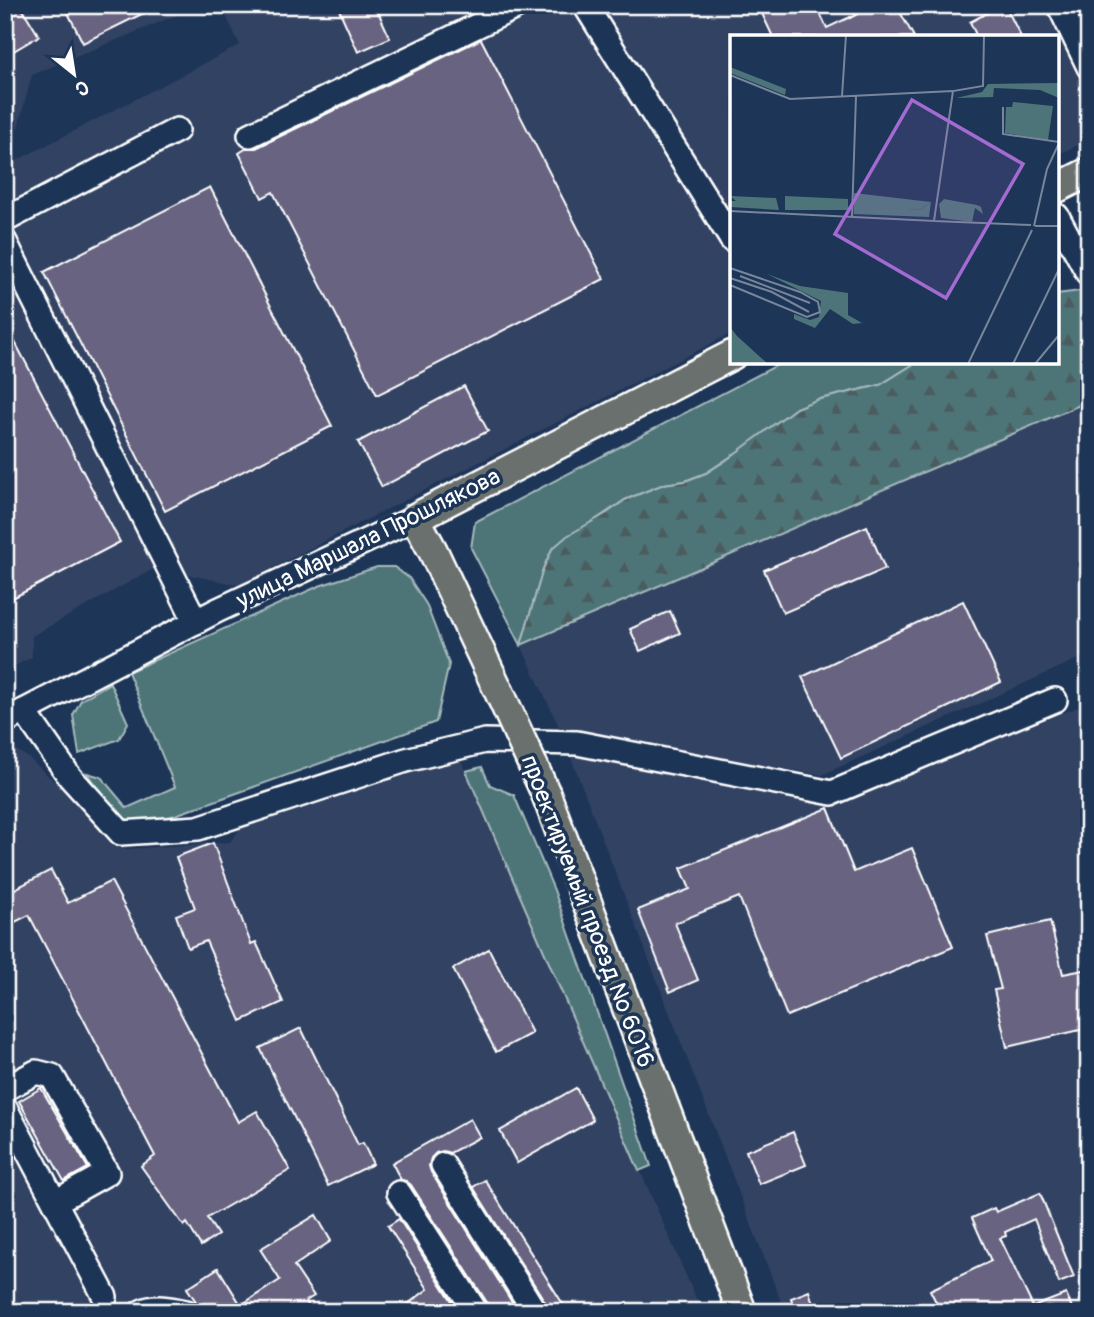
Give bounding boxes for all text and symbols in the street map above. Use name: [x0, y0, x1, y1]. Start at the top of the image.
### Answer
inset map: [730, 35, 1059, 364]
north arrow: [38, 38, 108, 108]
text: С: [71, 75, 93, 101]
street label: улица Маршала Прошлякова: [231, 462, 505, 615]
street label: проектируемый проезд № 6016: [514, 751, 661, 1071]

